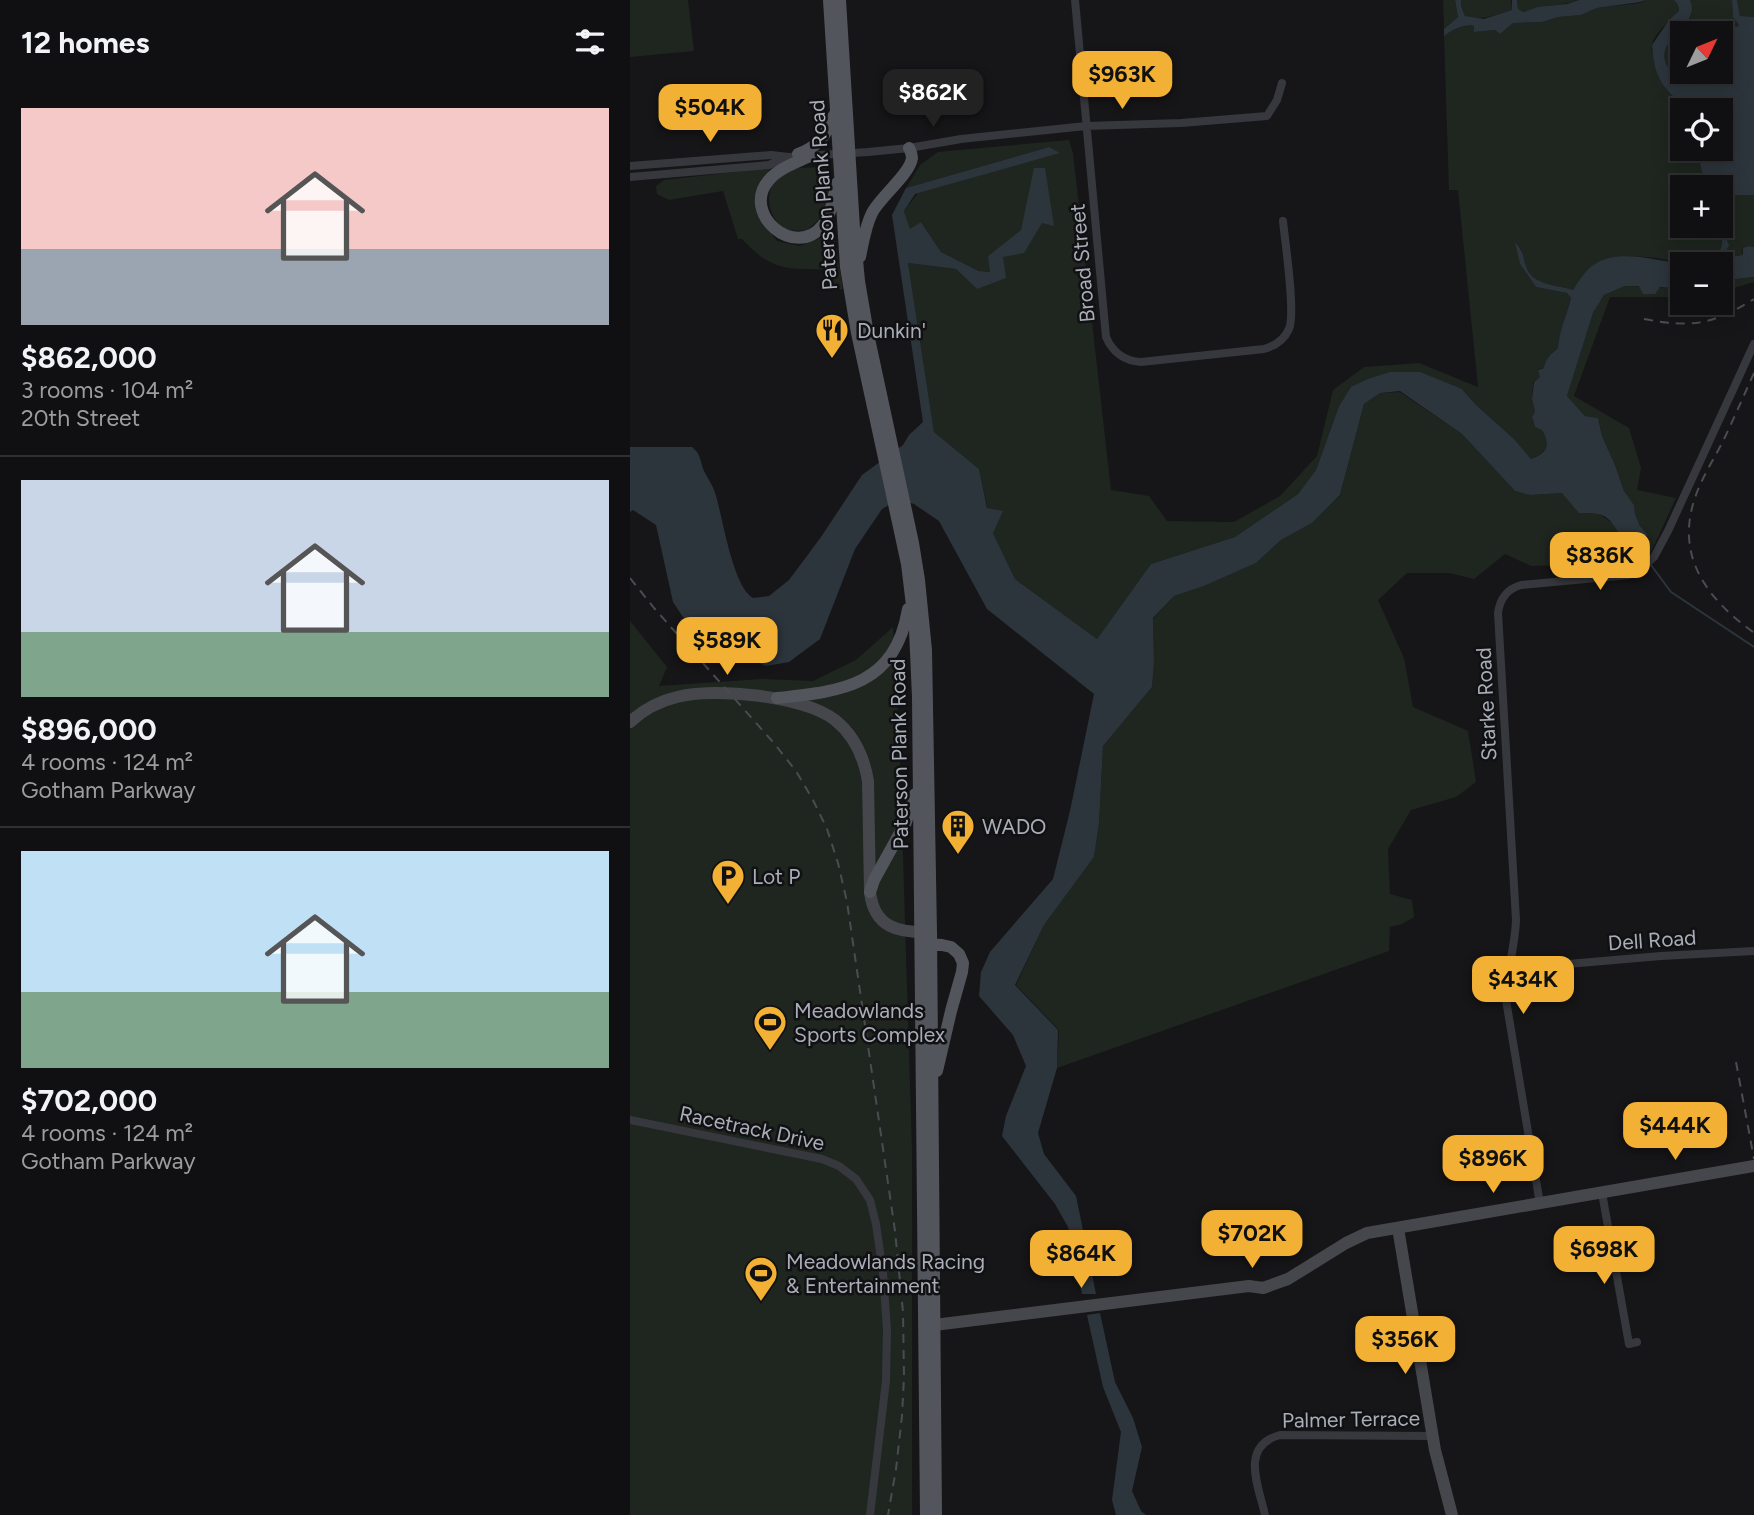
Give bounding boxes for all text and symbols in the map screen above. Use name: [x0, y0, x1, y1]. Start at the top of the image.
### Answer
north arrow: [1670, 21, 1732, 84]
map controls: [1670, 21, 1733, 315]
icon: filters: [571, 23, 609, 61]
text: 12 homes: [21, 24, 149, 61]
pin: $963K: [1073, 52, 1171, 111]
text: $963K: [1088, 60, 1156, 88]
pin: $862K: [884, 69, 982, 129]
text: $862K: [899, 78, 967, 106]
pin: $504K: [661, 85, 759, 144]
text: $504K: [675, 93, 745, 121]
button: locate: [1670, 98, 1733, 161]
street label: Paterson Plank Road: [804, 99, 842, 291]
icon: home: [252, 153, 378, 279]
button: +: [1670, 175, 1733, 238]
street label: Broad Street: [1064, 203, 1100, 323]
button: −: [1670, 252, 1733, 315]
restaurant icon: Dunkin': [813, 311, 851, 360]
place label: Dunkin': [857, 318, 926, 343]
text: $862,000: [21, 339, 157, 376]
text: 3 rooms · 104 m²: [21, 376, 193, 404]
text: 20th Street: [21, 404, 140, 432]
icon: home: [252, 525, 378, 651]
pin: $836K: [1551, 532, 1649, 592]
text: $836K: [1566, 541, 1634, 569]
pin: $589K: [678, 618, 776, 677]
text: $589K: [693, 626, 761, 654]
street label: Starke Road: [1471, 647, 1501, 761]
street label: Paterson Plank Road: [885, 658, 913, 850]
text: $896,000: [21, 711, 157, 748]
text: 4 rooms · 124 m²: [21, 748, 193, 776]
text: Gotham Parkway: [21, 776, 196, 804]
building icon: WADO: [939, 807, 977, 856]
place label: WADO: [982, 814, 1046, 839]
parking icon: Lot P: [709, 857, 747, 906]
place label: Lot P: [752, 864, 800, 889]
icon: home: [252, 896, 378, 1022]
street label: Dell Road: [1607, 924, 1697, 956]
pin: $434K: [1474, 956, 1572, 1016]
text: $434K: [1488, 965, 1558, 993]
place label: Meadowlands Sports Complex: [794, 998, 945, 1047]
sports icon: Meadowlands Sports Complex: [751, 1003, 789, 1052]
text: $702,000: [21, 1082, 157, 1119]
street label: Racetrack Drive: [677, 1100, 827, 1156]
pin: $444K: [1626, 1102, 1724, 1162]
text: $444K: [1639, 1111, 1711, 1139]
text: 4 rooms · 124 m²: [21, 1119, 193, 1147]
pin: $896K: [1444, 1136, 1542, 1195]
text: $896K: [1459, 1144, 1527, 1172]
text: Gotham Parkway: [21, 1147, 196, 1175]
pin: $702K: [1203, 1210, 1301, 1270]
text: $702K: [1217, 1219, 1287, 1247]
pin: $698K: [1555, 1226, 1653, 1286]
pin: $864K: [1032, 1230, 1130, 1290]
text: $698K: [1570, 1235, 1638, 1263]
text: $864K: [1046, 1239, 1116, 1267]
place label: Meadowlands Racing & Entertainment: [786, 1249, 985, 1298]
sports icon: Meadowlands Racing & Entertainment: [742, 1254, 780, 1303]
pin: $356K: [1356, 1316, 1454, 1376]
text: $356K: [1371, 1325, 1439, 1353]
street label: Palmer Terrace: [1282, 1405, 1420, 1433]

